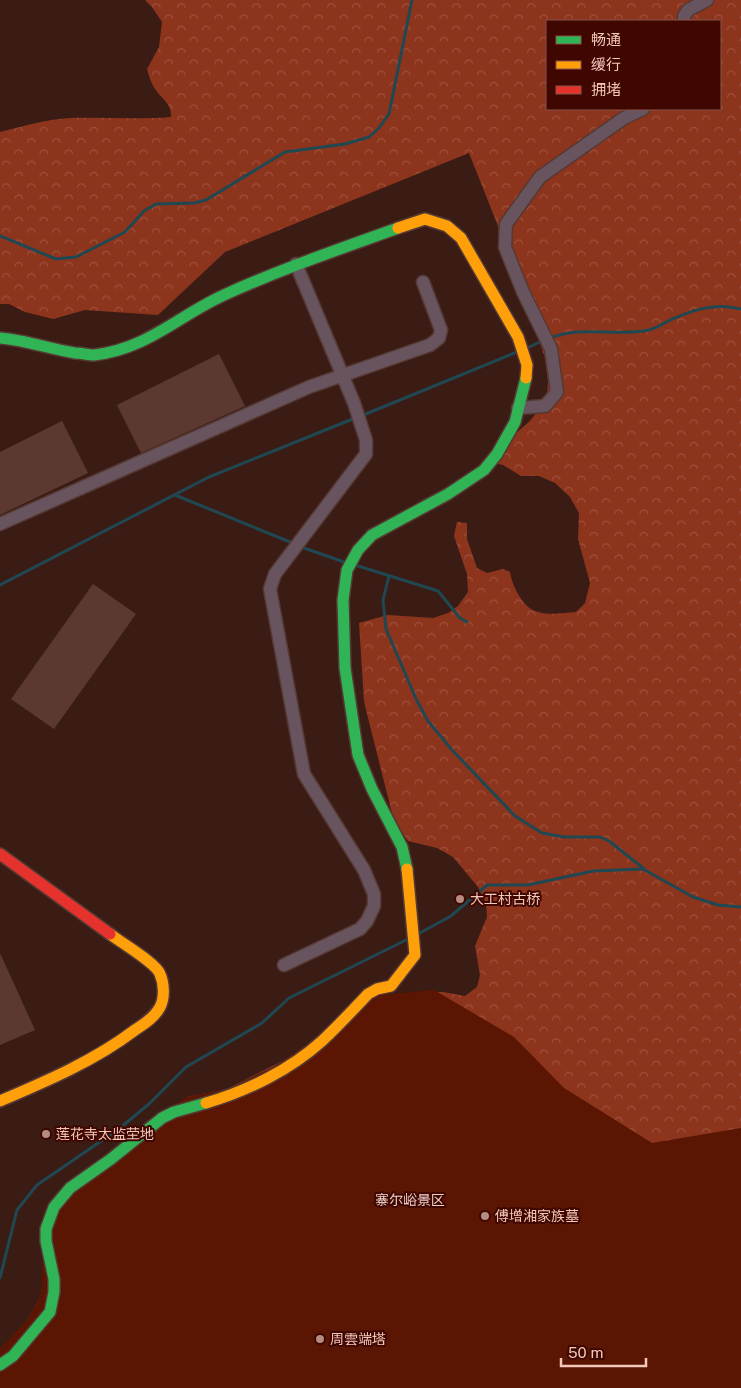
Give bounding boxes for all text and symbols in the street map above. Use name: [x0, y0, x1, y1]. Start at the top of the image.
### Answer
legend: [546, 20, 721, 110]
text: 畅通: [591, 31, 621, 48]
text: 缓行: [591, 56, 621, 73]
text: 拥堵: [591, 81, 621, 98]
place label: 大工村古桥: [470, 891, 540, 907]
marker: 大工村古桥: [454, 893, 466, 905]
place label: 莲花寺太监茔地: [56, 1126, 154, 1142]
marker: 莲花寺太监茔地: [40, 1128, 52, 1140]
park label: 寨尔峪景区: [375, 1192, 445, 1208]
place label: 傅增湘家族墓: [495, 1208, 579, 1224]
marker: 傅增湘家族墓: [479, 1210, 491, 1222]
place label: 周雲端塔: [330, 1331, 386, 1347]
marker: 周雲端塔: [314, 1333, 326, 1345]
scale bar: [561, 1336, 646, 1368]
text: 50 m: [568, 1344, 603, 1361]

